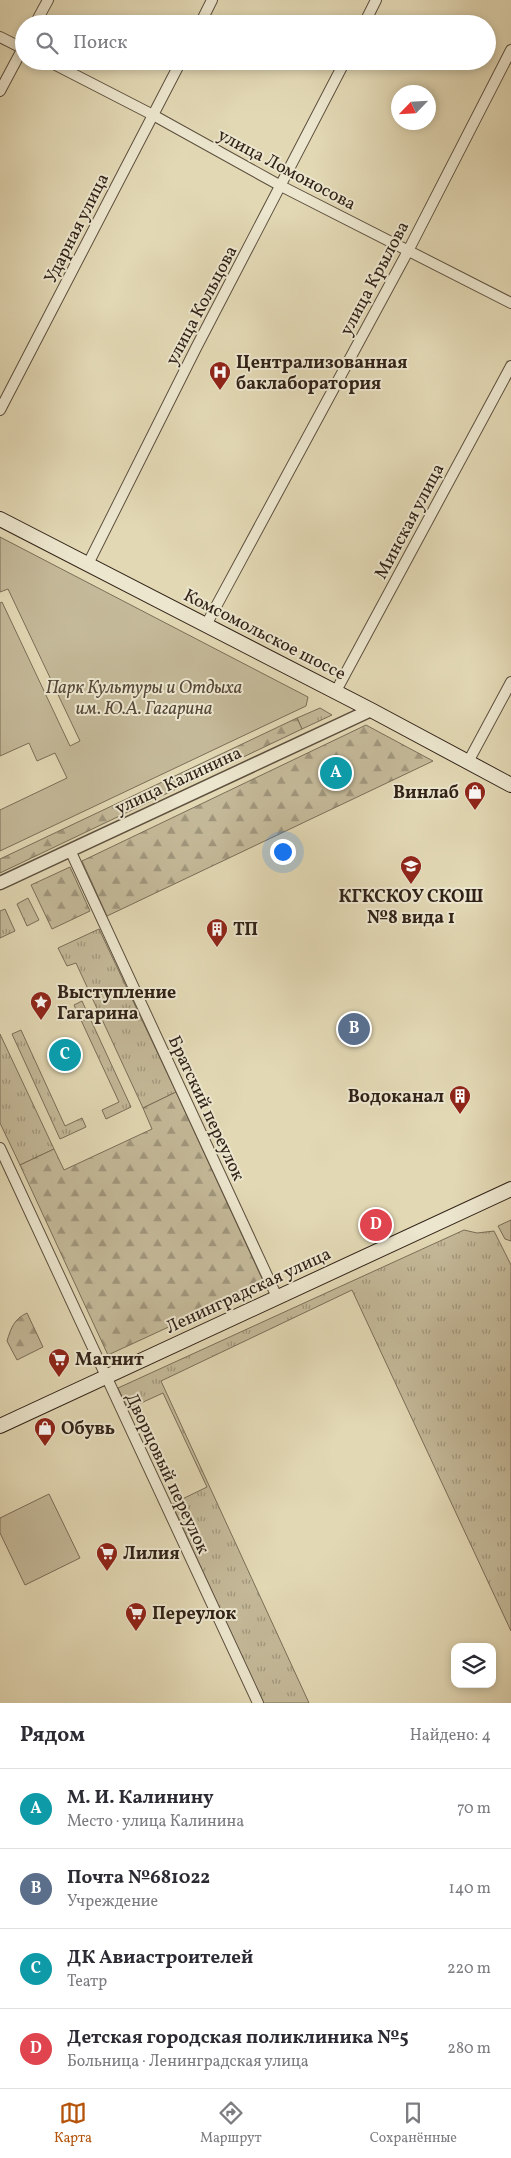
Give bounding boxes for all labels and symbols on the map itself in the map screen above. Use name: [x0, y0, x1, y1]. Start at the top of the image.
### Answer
north arrow: [391, 85, 436, 130]
street label: улица Ломоносова: [213, 123, 360, 217]
street label: Ударная улица: [39, 169, 116, 288]
street label: улица Крылова: [335, 217, 416, 340]
street label: улица Кольцова: [160, 241, 244, 370]
place label: Централизованная баклаборатория: [236, 351, 408, 397]
hospital icon: Централизованная баклаборатория: [208, 360, 232, 391]
street label: Минская улица: [369, 459, 451, 584]
street label: Комсомольское шоссе: [179, 584, 350, 687]
park label: Парк Культуры и Отдыха им. Ю.А. Гагарина: [46, 676, 242, 722]
street label: улица Калинина: [111, 741, 246, 822]
pin: A: [320, 754, 352, 792]
shop icon: Винлаб: [463, 780, 487, 811]
place label: Винлаб: [393, 781, 459, 806]
your location: [270, 839, 296, 865]
school or university icon: КГКСКОУ СКОШ №8 вида 1: [399, 854, 423, 885]
place label: КГКСКОУ СКОШ №8 вида 1: [338, 885, 484, 931]
building icon: ТП: [205, 917, 229, 948]
place label: ТП: [233, 918, 258, 943]
place label: Выступление Гагарина: [57, 981, 176, 1027]
place icon: Выступление Гагарина: [29, 990, 53, 1021]
pin: B: [338, 1010, 370, 1048]
street label: Братский переулок: [161, 1032, 250, 1186]
pin: C: [49, 1036, 81, 1074]
building icon: Водоканал: [448, 1084, 472, 1115]
place label: Водоканал: [348, 1085, 444, 1110]
pin: D: [360, 1206, 392, 1244]
street label: Ленинградская улица: [162, 1242, 336, 1341]
supermarket icon: Магнит: [47, 1347, 71, 1378]
place label: Магнит: [75, 1348, 144, 1373]
street label: Дворцовый переулок: [118, 1389, 215, 1559]
shop icon: Обувь: [33, 1416, 57, 1447]
place label: Обувь: [61, 1417, 115, 1442]
supermarket icon: Лилия: [95, 1541, 119, 1572]
place label: Лилия: [123, 1542, 180, 1567]
supermarket icon: Переулок: [124, 1601, 148, 1632]
place label: Переулок: [152, 1602, 237, 1627]

